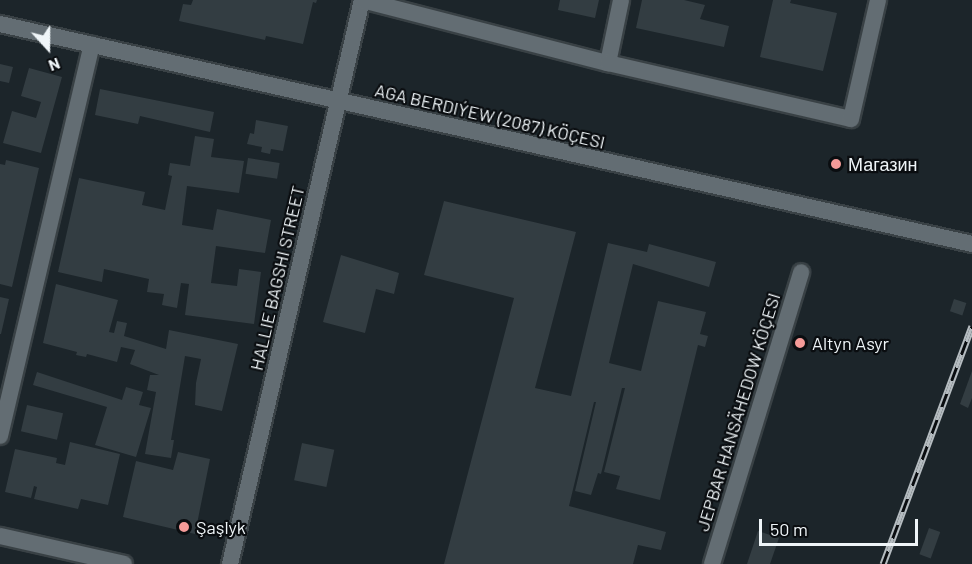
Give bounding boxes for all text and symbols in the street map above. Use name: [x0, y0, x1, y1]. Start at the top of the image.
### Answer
north arrow: [18, 18, 78, 78]
text: N: [46, 54, 63, 76]
street label: AGA BERDIÝEW (2087) KÖÇESI: [373, 79, 607, 153]
place label: Магазин: [848, 153, 917, 175]
marker: Магазин: [829, 157, 843, 171]
street label: HALLIE BAGSHI STREET: [245, 183, 309, 373]
street label: JEPBAR HANSÄHEDOW KÖÇESI: [691, 290, 785, 534]
place label: Altyn Asyr: [812, 332, 889, 354]
marker: Altyn Asyr: [793, 336, 807, 350]
scale bar: [762, 507, 921, 545]
place label: Şaşlyk: [196, 516, 246, 538]
text: 50 m: [770, 518, 808, 540]
marker: Şaşlyk: [177, 520, 191, 534]

